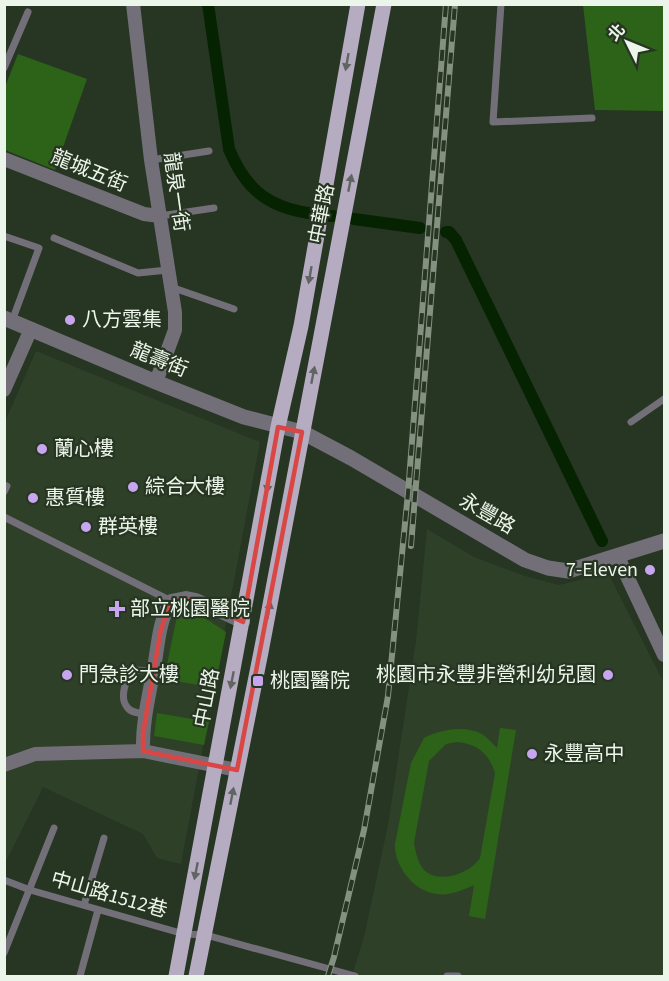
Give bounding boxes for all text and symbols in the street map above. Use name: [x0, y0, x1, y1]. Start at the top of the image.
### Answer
north arrow: [597, 12, 657, 72]
text: 北: [603, 19, 630, 46]
one-way arrow: [342, 53, 351, 72]
street label: 龍城五街: [47, 143, 131, 199]
street label: 龍泉一街: [157, 150, 195, 234]
one-way arrow: [346, 174, 355, 193]
street label: 中華路: [303, 182, 341, 246]
one-way arrow: [305, 265, 314, 284]
place label: 八方雲集: [82, 306, 162, 334]
marker: 八方雲集: [63, 313, 77, 327]
street label: 龍壽街: [126, 336, 192, 384]
one-way arrow: [309, 365, 318, 384]
place label: 蘭心樓: [54, 435, 114, 463]
marker: 蘭心樓: [35, 442, 49, 456]
place label: 綜合大樓: [145, 473, 225, 501]
one-way arrow: [264, 475, 273, 494]
marker: 綜合大樓: [126, 480, 140, 494]
place label: 惠質樓: [45, 484, 105, 512]
street label: 永豐路: [454, 487, 520, 541]
marker: 惠質樓: [26, 491, 40, 505]
place label: 群英樓: [98, 513, 158, 541]
marker: 群英樓: [79, 520, 93, 534]
place label: 7-Eleven: [566, 556, 638, 584]
marker: 7-Eleven: [643, 563, 657, 577]
place label: 部立桃園醫院: [130, 595, 250, 623]
marker: 部立桃園醫院: [108, 600, 126, 618]
one-way arrow: [265, 600, 274, 619]
place label: 門急診大樓: [79, 661, 179, 689]
place label: 桃園市永豐非營利幼兒園: [376, 661, 596, 689]
street label: 中山路: [188, 666, 226, 730]
place label: 桃園醫院: [270, 667, 350, 695]
marker: 門急診大樓: [60, 668, 74, 682]
marker: 桃園市永豐非營利幼兒園: [601, 668, 615, 682]
one-way arrow: [227, 670, 236, 689]
marker: 桃園醫院: [251, 674, 265, 688]
place label: 永豐高中: [544, 740, 624, 768]
marker: 永豐高中: [525, 747, 539, 761]
one-way arrow: [228, 786, 237, 805]
one-way arrow: [191, 862, 200, 881]
street label: 中山路1512巷: [48, 865, 170, 925]

